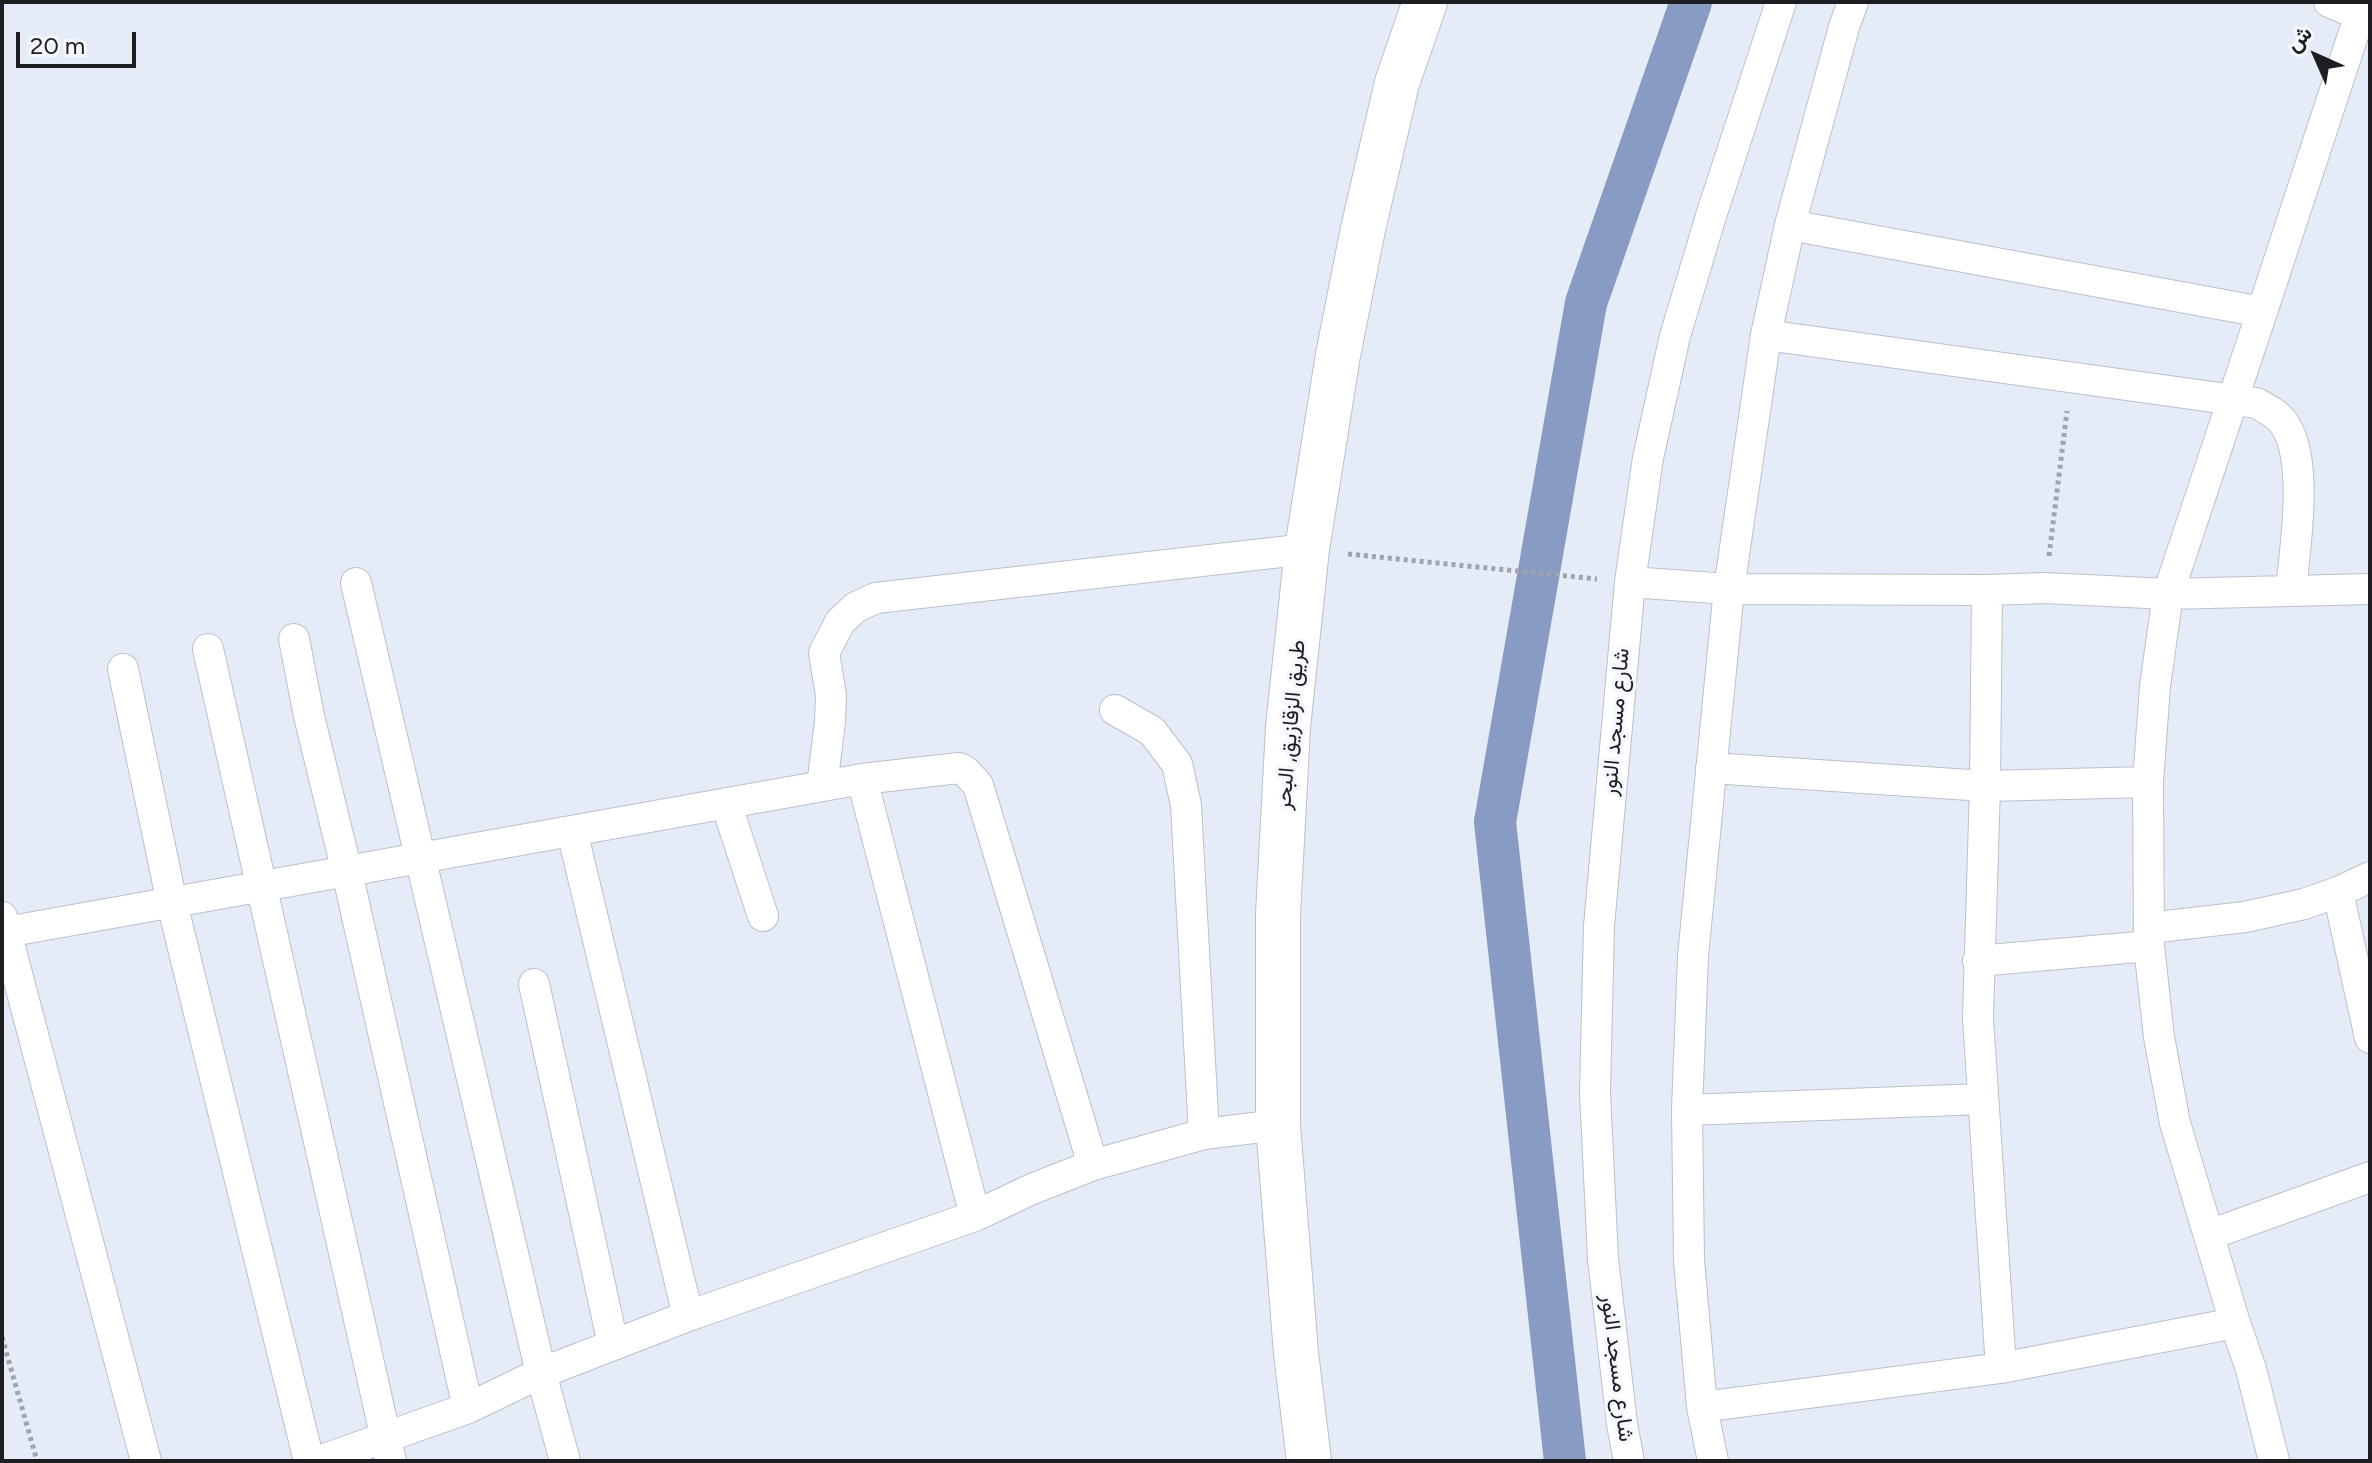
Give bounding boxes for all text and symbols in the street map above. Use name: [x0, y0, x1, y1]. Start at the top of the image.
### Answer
scale bar: [20, 16, 140, 66]
north arrow: [2276, 16, 2356, 96]
text: ش: [2280, 20, 2318, 58]
text: 20 m: [30, 31, 85, 60]
street label: طريق الزقازيق, البحر: [1270, 639, 1312, 811]
street label: شارع مسجد النور: [1596, 647, 1636, 797]
street label: شارع مسجد النور: [1595, 1293, 1639, 1443]

